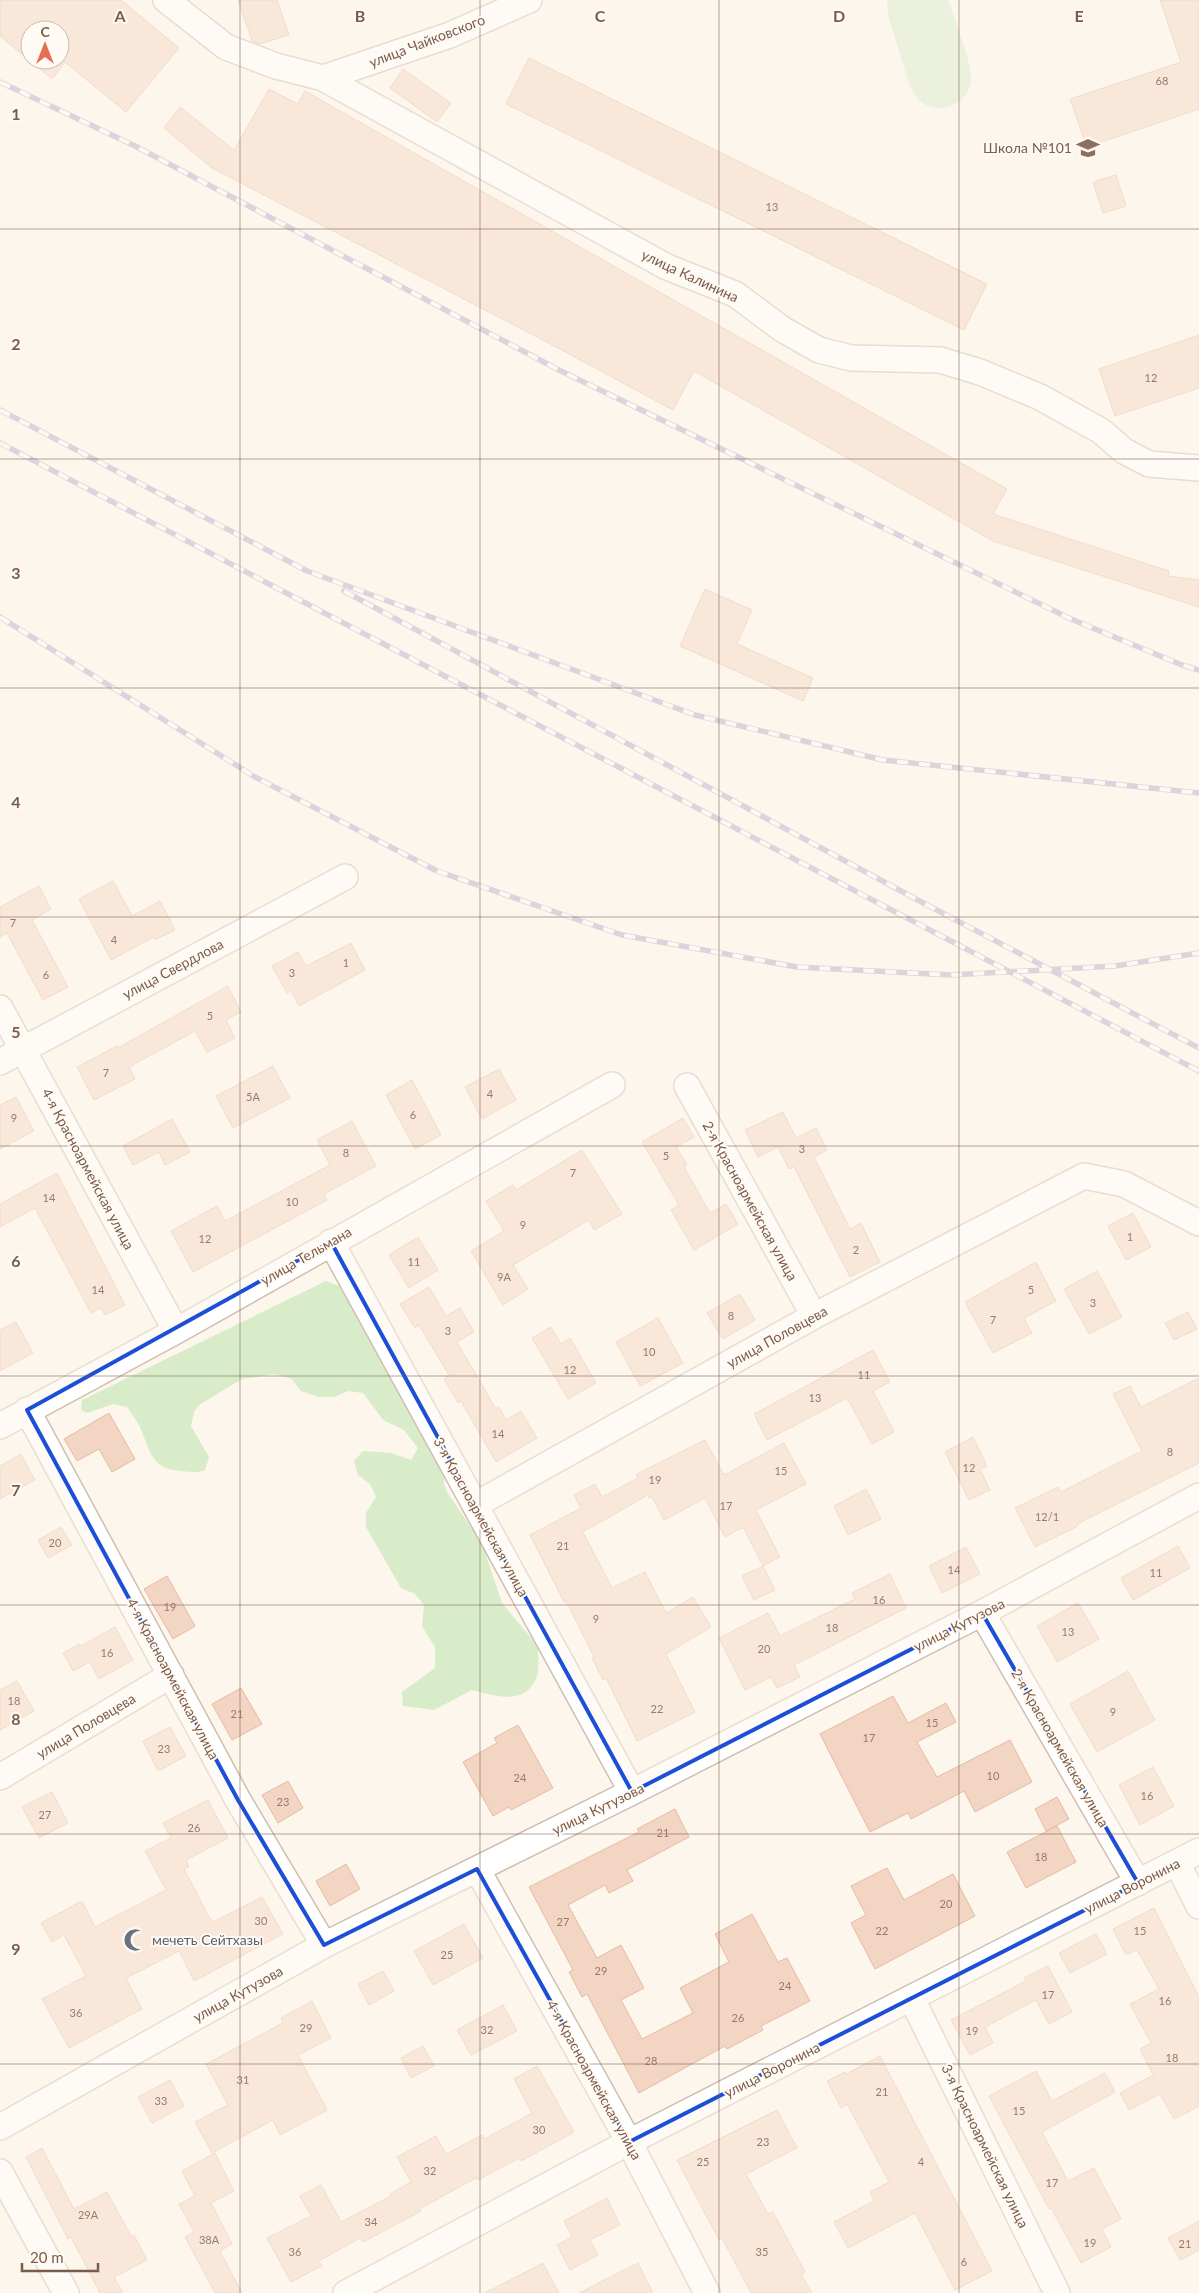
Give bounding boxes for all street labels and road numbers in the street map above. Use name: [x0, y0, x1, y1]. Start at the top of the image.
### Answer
street label: улица Чайковского: [366, 11, 487, 70]
street label: улица Калинина: [639, 246, 741, 305]
street label: улица Свердлова: [119, 935, 226, 1002]
street label: 4-я Красноармейская улица: [39, 1085, 138, 1252]
street label: 2-я Красноармейская улица: [699, 1118, 802, 1284]
street label: улица Тельмана: [257, 1223, 354, 1289]
street label: улица Половцева: [724, 1302, 830, 1371]
street label: 3-я Красноармейская улица: [430, 1434, 533, 1600]
street label: улица Кутузова: [910, 1594, 1007, 1655]
street label: 4-я Красноармейская улица: [124, 1595, 223, 1762]
street label: 2-я Красноармейская улица: [1008, 1665, 1113, 1830]
street label: улица Половцева: [33, 1689, 138, 1762]
street label: улица Кутузова: [549, 1779, 647, 1838]
street label: улица Воронина: [1081, 1854, 1183, 1917]
street label: улица Кутузова: [190, 1962, 286, 2025]
street label: 4-я Красноармейская улица: [543, 1997, 646, 2163]
street label: улица Воронина: [721, 2038, 823, 2101]
street label: 3-я Красноармейская улица: [938, 2061, 1033, 2230]

